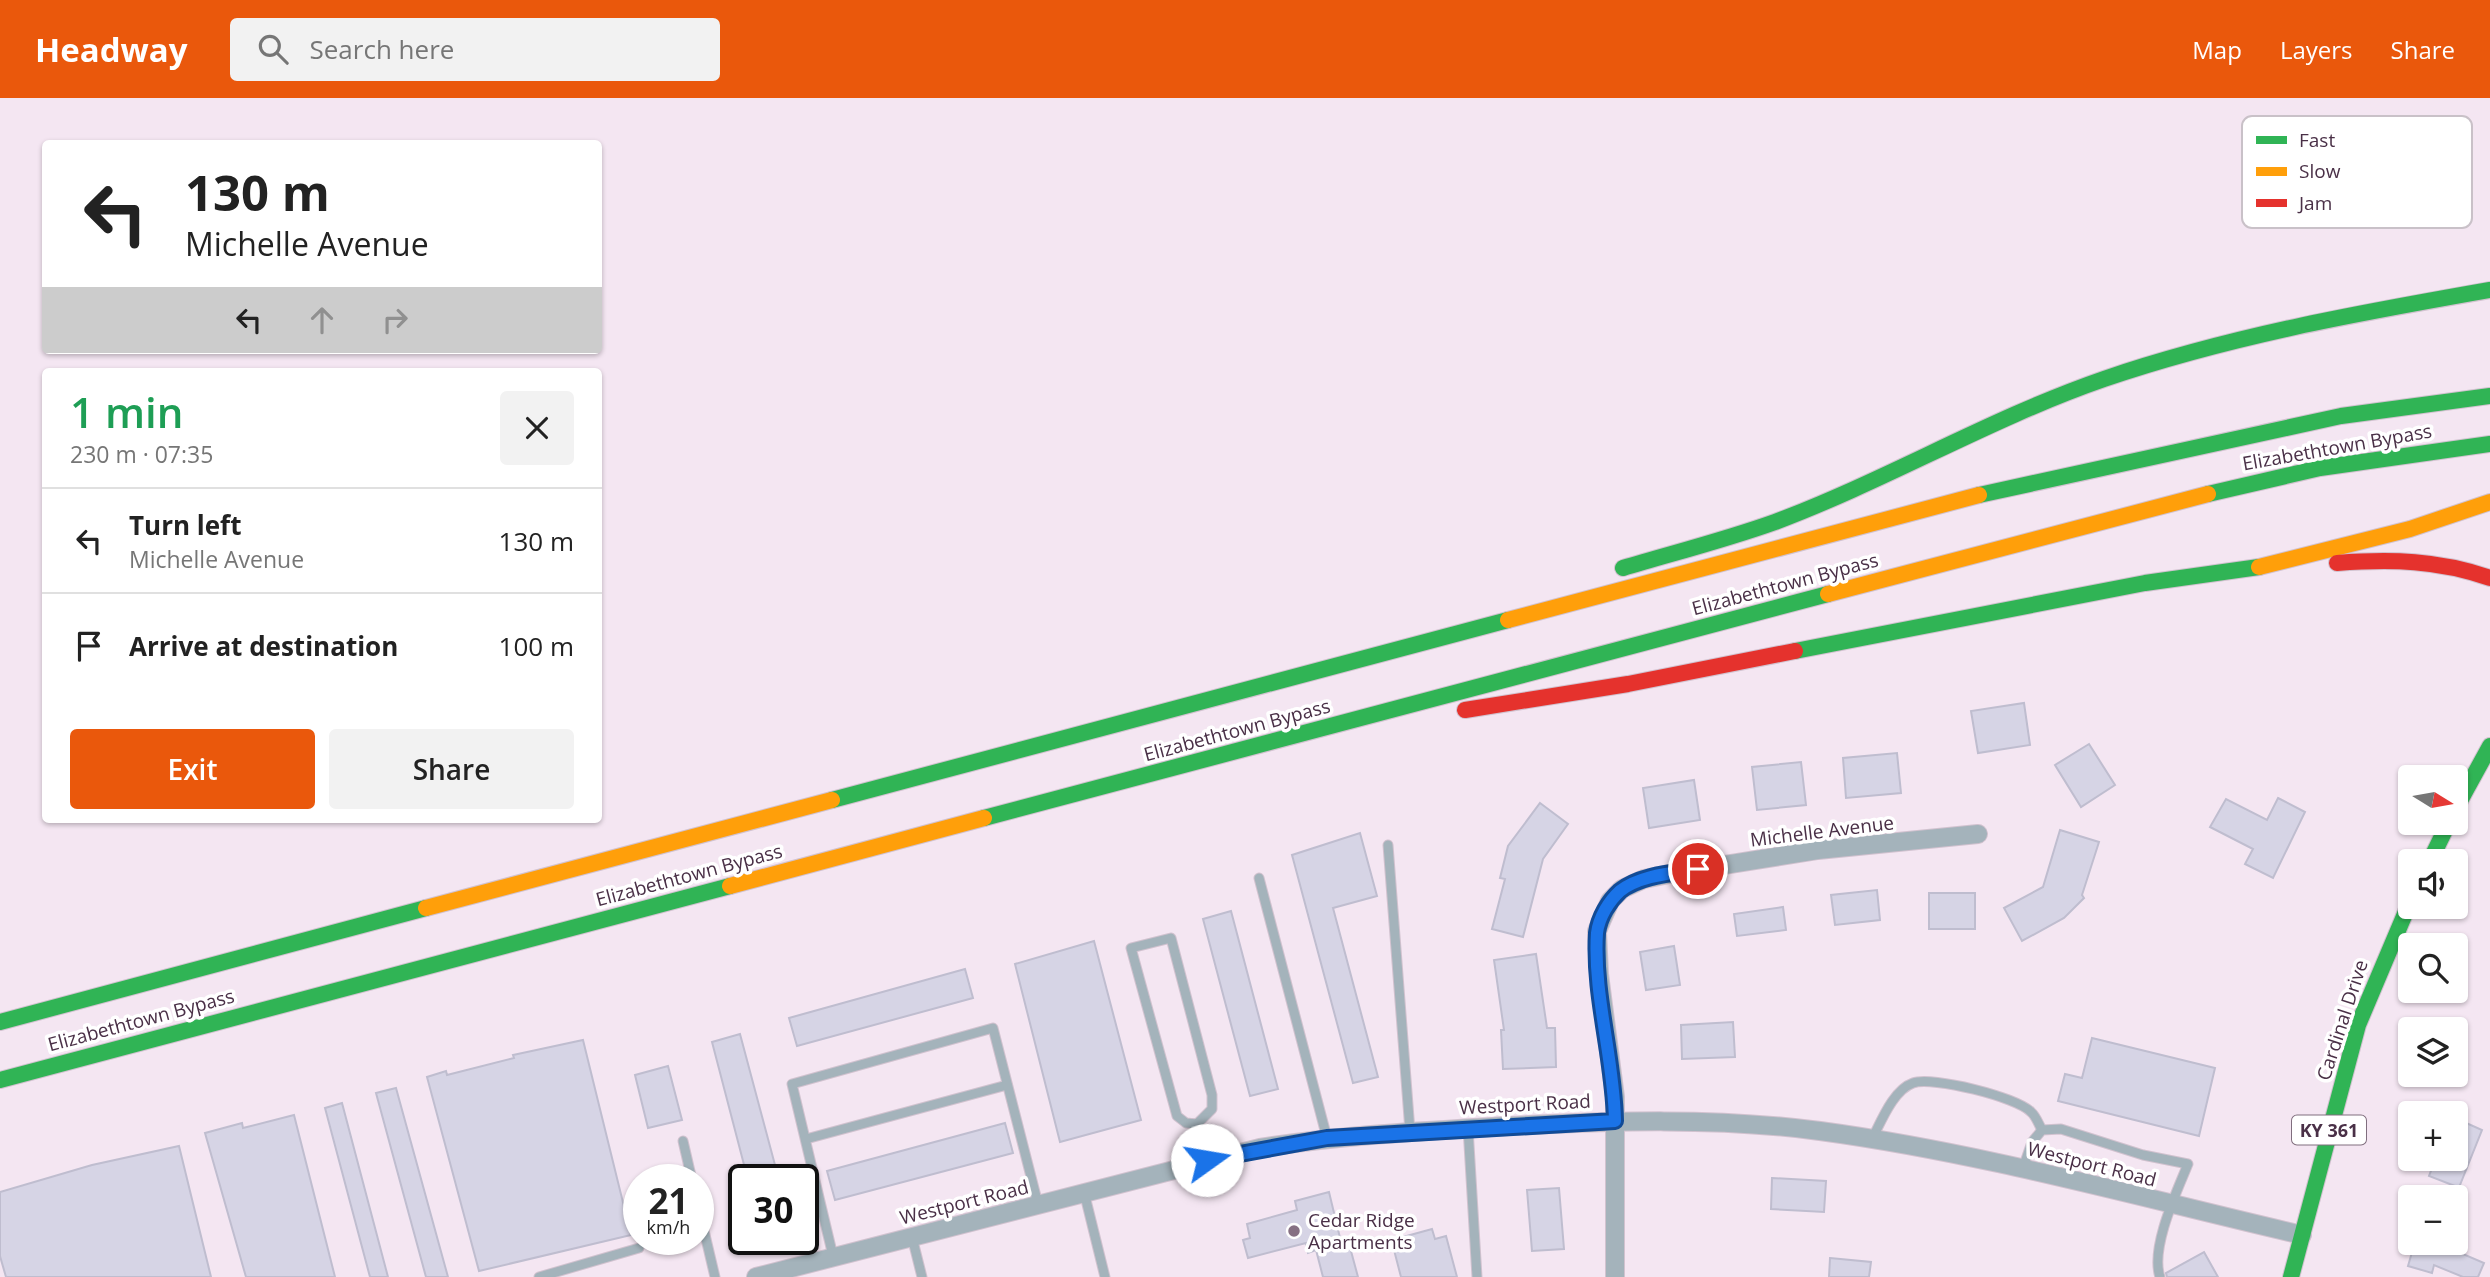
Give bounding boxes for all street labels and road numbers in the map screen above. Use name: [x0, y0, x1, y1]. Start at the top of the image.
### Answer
street label: Elizabethtown Bypass: [2240, 418, 2434, 476]
street label: Elizabethtown Bypass: [1689, 547, 1881, 621]
street label: Elizabethtown Bypass: [1141, 693, 1333, 767]
street label: Michelle Avenue: [1749, 809, 1895, 853]
street label: Elizabethtown Bypass: [593, 838, 785, 912]
street label: Cardinal Drive: [2310, 956, 2374, 1084]
street label: Elizabethtown Bypass: [45, 983, 237, 1057]
street label: Westport Road: [1458, 1088, 1592, 1120]
road number: KY 361: [2292, 1115, 2366, 1144]
street label: Westport Road: [2025, 1135, 2159, 1193]
street label: Westport Road: [897, 1173, 1031, 1231]

